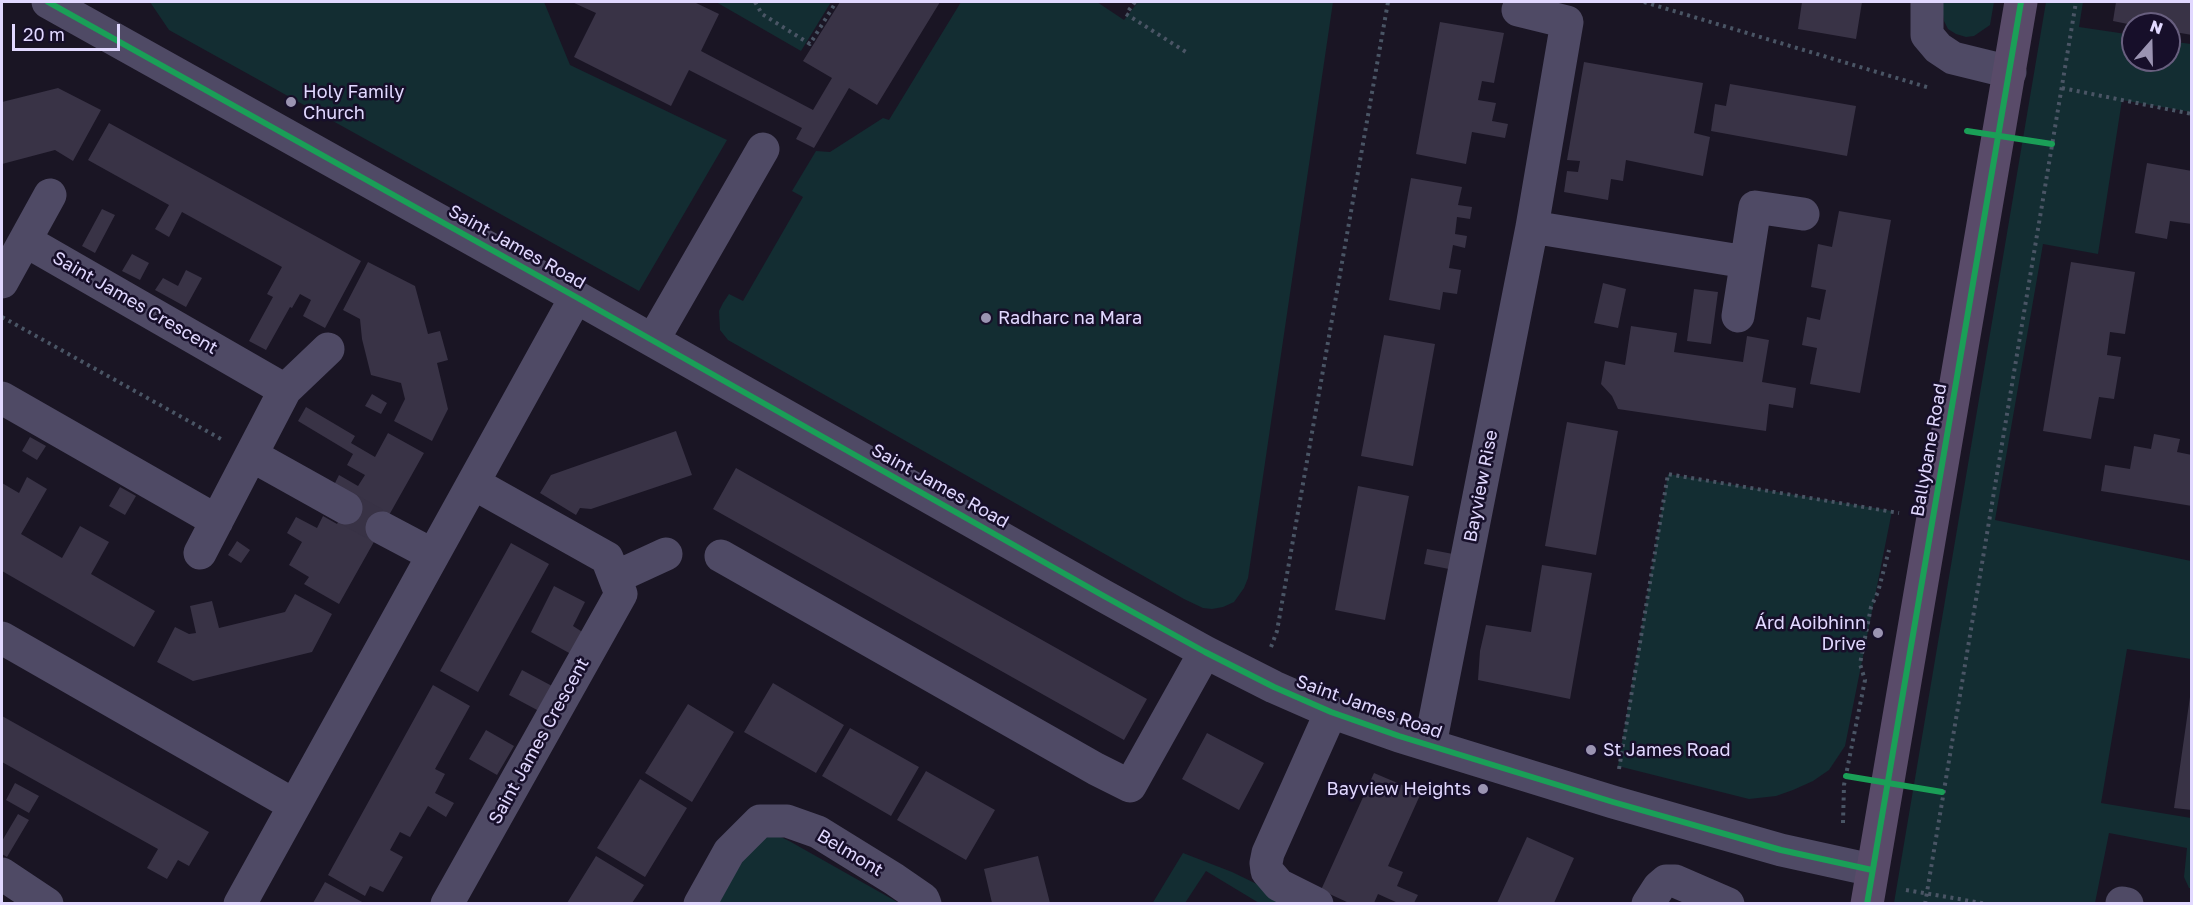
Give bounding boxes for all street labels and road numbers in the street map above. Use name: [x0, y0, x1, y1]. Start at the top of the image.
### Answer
street label: Saint James Road: [445, 200, 589, 294]
street label: Saint James Crescent: [49, 247, 221, 359]
street label: Ballybane Road: [1907, 382, 1951, 518]
street label: Bayview Rise: [1460, 428, 1502, 544]
street label: Saint James Road: [868, 439, 1012, 533]
street label: Saint James Crescent: [484, 654, 594, 828]
street label: Saint James Road: [1293, 671, 1445, 743]
street label: Belmont: [813, 825, 887, 881]

